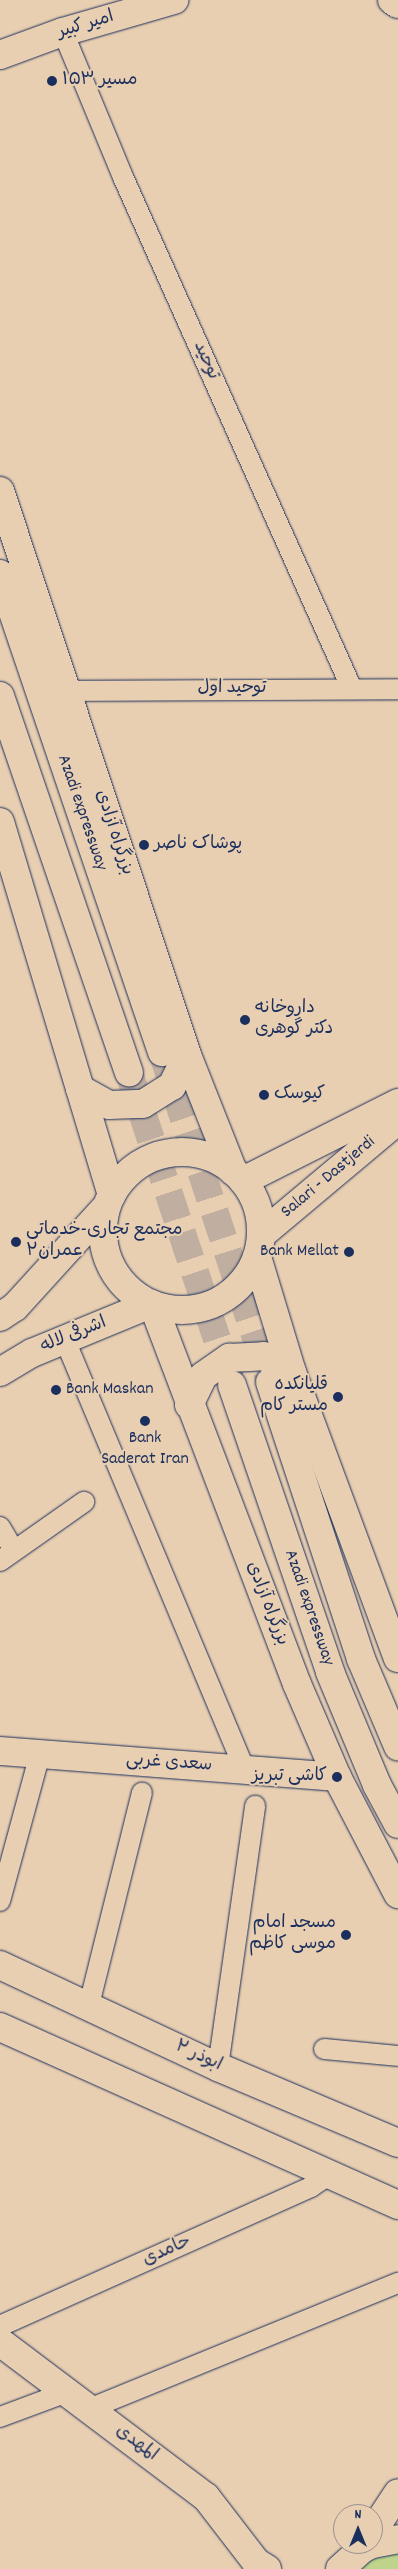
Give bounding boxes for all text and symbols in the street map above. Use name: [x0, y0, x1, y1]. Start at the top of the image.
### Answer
street label: امیر کبیر: [55, 7, 117, 45]
place label: مسیر ۱۵۳: [62, 70, 137, 92]
marker: مسیر ۱۵۳: [46, 75, 58, 87]
street label: توحید: [187, 338, 223, 384]
street label: توحید اول: [198, 678, 266, 700]
street label: Azadi expressway: [51, 752, 111, 874]
street label: بزرگراه آزادی: [89, 788, 137, 878]
place label: پوشاک ناصر: [154, 834, 242, 856]
marker: پوشاک ناصر: [138, 839, 150, 851]
place label: داروخانه دکتر گوهری: [255, 999, 333, 1042]
marker: داروخانه دکتر گوهری: [239, 1014, 251, 1026]
place label: کیوسک: [274, 1084, 325, 1106]
marker: کیوسک: [258, 1089, 270, 1101]
street label: Salari - Dastjerdi: [277, 1132, 381, 1224]
place label: مجتمع تجاری-خدماتی عمران۲: [26, 1221, 183, 1264]
marker: مجتمع تجاری-خدماتی عمران۲: [10, 1236, 22, 1248]
place label: Bank Mellat: [260, 1241, 339, 1263]
marker: Bank Mellat: [343, 1246, 355, 1258]
street label: اشرفی لاله: [38, 1313, 110, 1359]
place label: قلیانکده مستر کام: [260, 1376, 328, 1418]
place label: Bank Maskan: [66, 1379, 153, 1401]
marker: Bank Maskan: [50, 1384, 62, 1396]
marker: قلیانکده مستر کام: [332, 1391, 344, 1403]
marker: Bank Saderat Iran: [139, 1415, 151, 1427]
place label: Bank Saderat Iran: [101, 1429, 189, 1472]
street label: Azadi expressway: [278, 1547, 338, 1669]
street label: بزرگراه آزادی: [240, 1559, 292, 1649]
street label: سعدی غربی: [125, 1750, 213, 1778]
place label: کاشی تبریز: [252, 1766, 327, 1788]
marker: کاشی تبریز: [331, 1771, 343, 1783]
place label: مسجد امام موسی کاظم: [249, 1914, 336, 1956]
marker: مسجد امام موسی کاظم: [340, 1929, 352, 1941]
street label: ابوذر ۲: [171, 2037, 225, 2077]
street label: حامدی: [140, 2232, 194, 2272]
street label: المهدی: [111, 2421, 161, 2467]
north arrow: [333, 2504, 383, 2554]
text: N: [355, 2505, 361, 2525]

